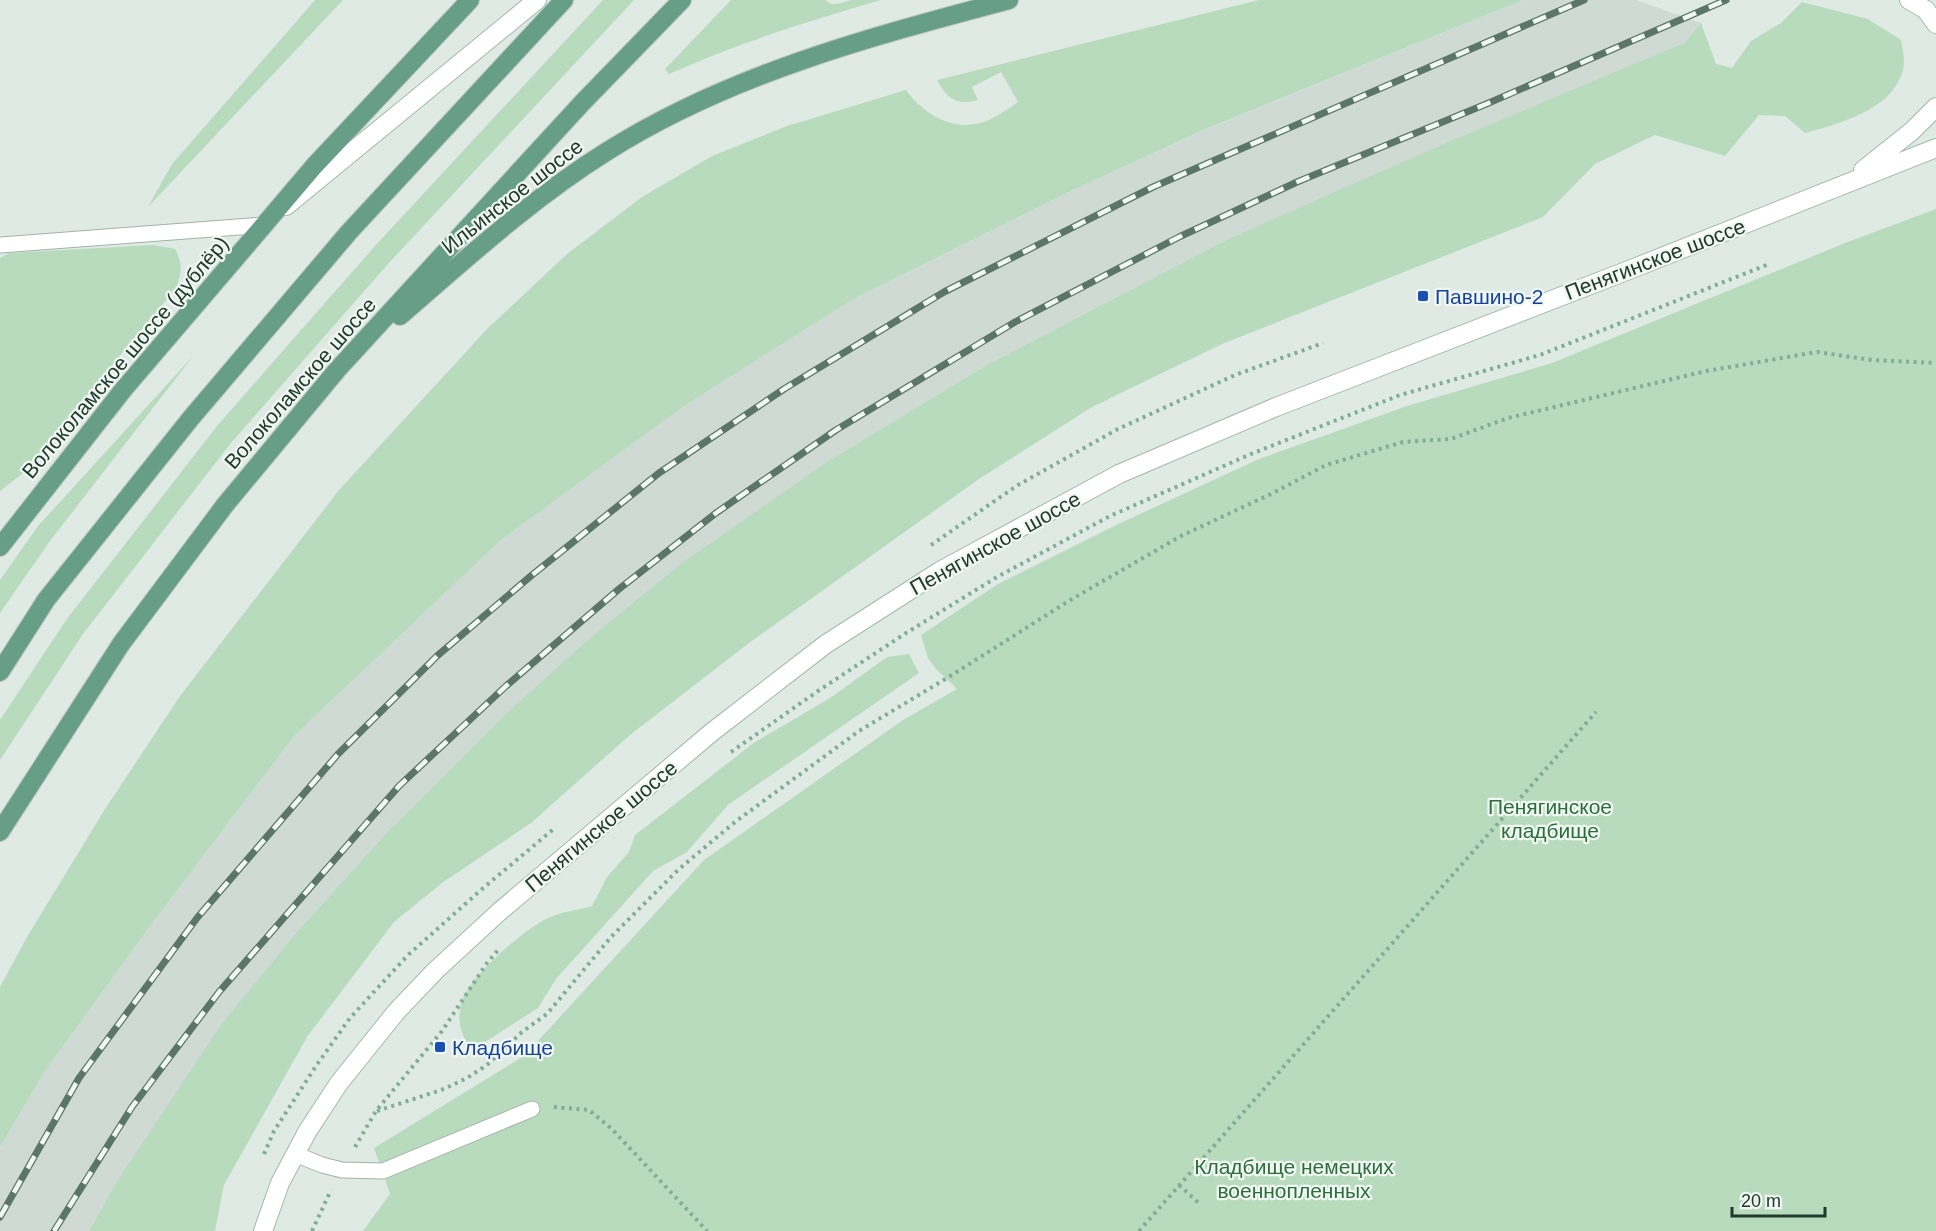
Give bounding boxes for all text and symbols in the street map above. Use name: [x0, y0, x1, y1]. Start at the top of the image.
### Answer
street label: Ильинское шоссе: [437, 134, 587, 258]
street label: Пенягинское шоссе: [1562, 214, 1748, 304]
street label: Волоколамское шоссе (дублёр): [17, 232, 233, 482]
place label: Павшино-2: [1435, 285, 1543, 308]
marker: Павшино-2: [1416, 289, 1430, 303]
street label: Волоколамское шоссе: [220, 293, 380, 473]
street label: Пенягинское шоссе: [906, 487, 1084, 599]
street label: Пенягинское шоссе: [520, 756, 682, 896]
park label: Пенягинское кладбище: [1488, 795, 1612, 842]
place label: Кладбище: [452, 1036, 553, 1059]
marker: Кладбище: [433, 1040, 447, 1054]
park label: Кладбище немецких военнопленных: [1194, 1155, 1394, 1202]
scale bar: [1732, 1180, 1825, 1218]
text: 20 m: [1741, 1191, 1781, 1211]

